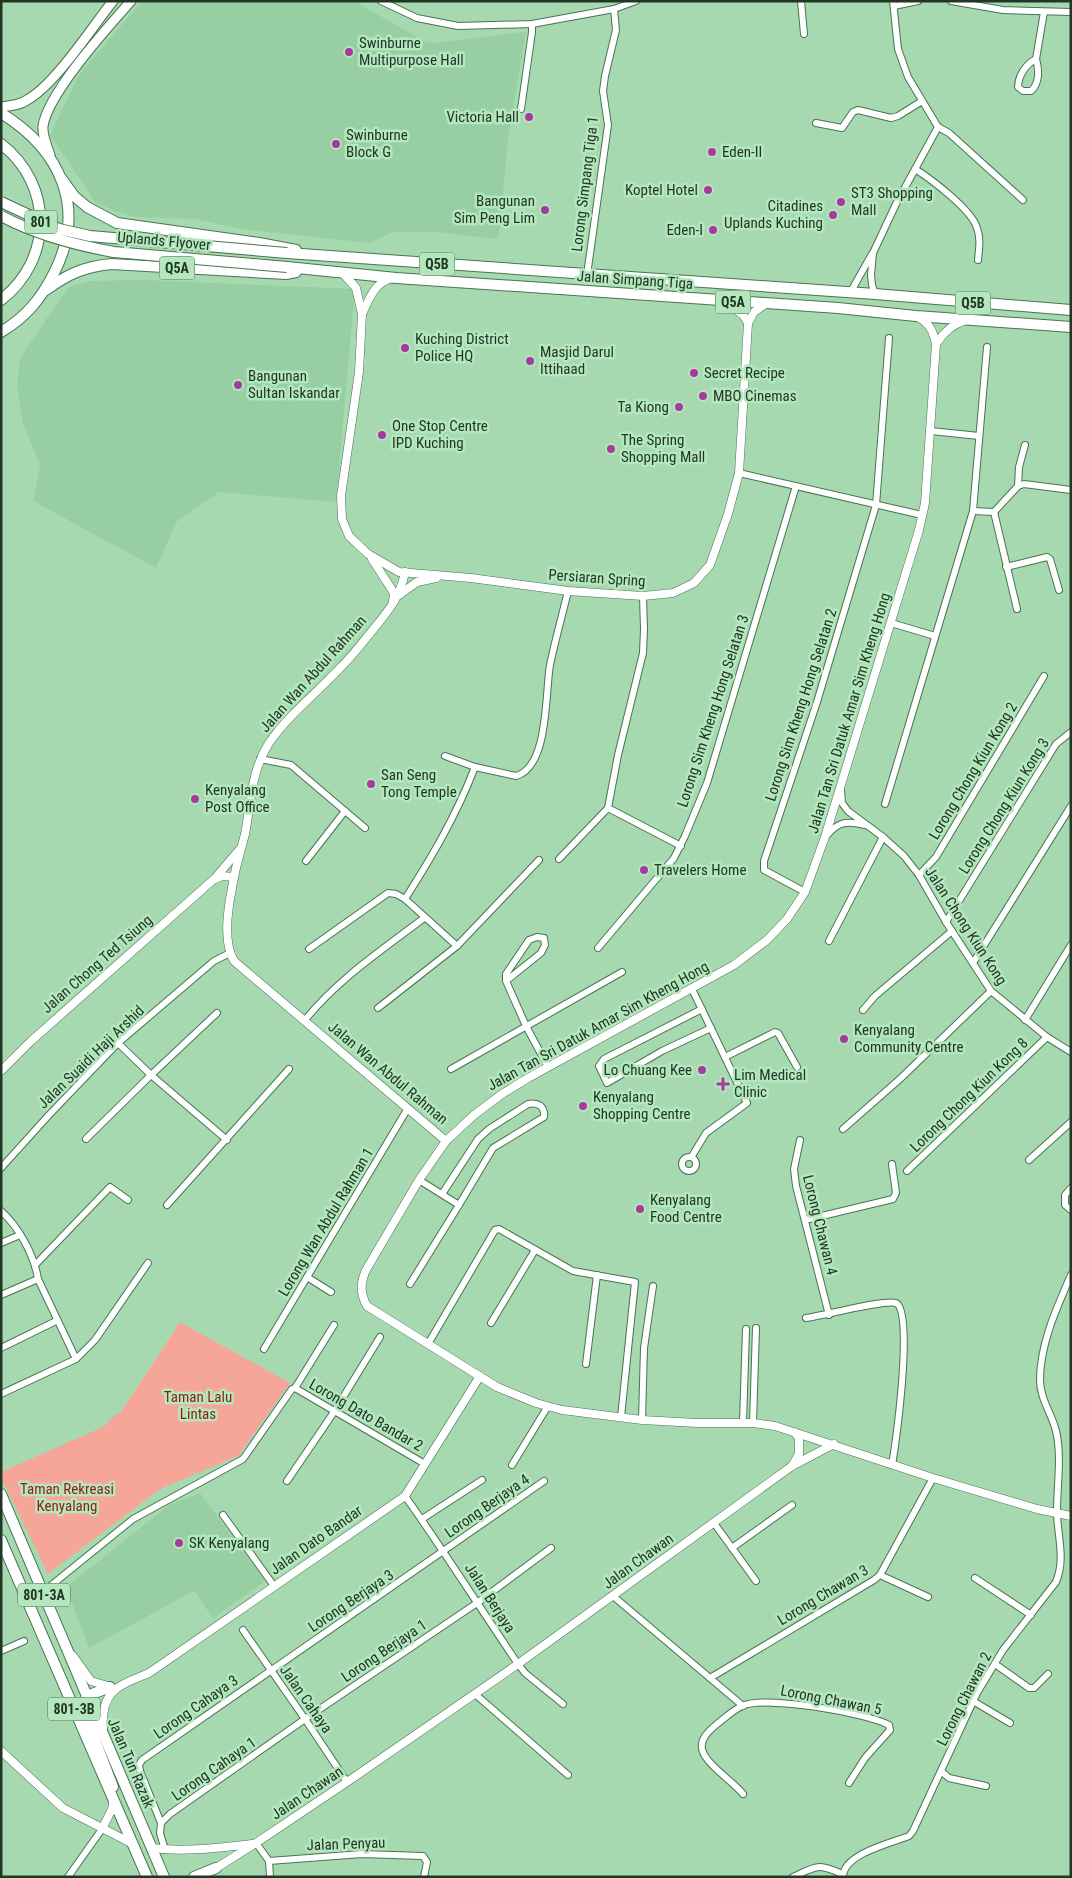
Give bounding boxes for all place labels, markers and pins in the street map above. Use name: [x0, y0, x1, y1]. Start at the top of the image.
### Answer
place label: Swinburne Multipurpose Hall: [359, 34, 464, 69]
marker: Swinburne Multipurpose Hall: [343, 46, 355, 58]
place label: Victoria Hall: [446, 108, 519, 126]
marker: Victoria Hall: [523, 111, 535, 123]
place label: Swinburne Block G: [346, 126, 408, 161]
marker: Swinburne Block G: [330, 138, 342, 150]
place label: Eden-II: [722, 143, 762, 161]
marker: Eden-II: [706, 146, 718, 158]
place label: Koptel Hotel: [625, 181, 698, 199]
marker: Koptel Hotel: [702, 184, 714, 196]
place label: ST3 Shopping Mall: [851, 184, 933, 219]
place label: Bangunan Sim Peng Lim: [454, 192, 535, 227]
marker: ST3 Shopping Mall: [835, 196, 847, 208]
place label: Citadines Uplands Kuching: [724, 197, 823, 232]
marker: Bangunan Sim Peng Lim: [539, 204, 551, 216]
marker: Citadines Uplands Kuching: [827, 209, 839, 221]
place label: Eden-I: [666, 221, 703, 239]
marker: Eden-I: [707, 224, 719, 236]
place label: Kuching District Police HQ: [415, 330, 509, 365]
marker: Kuching District Police HQ: [399, 342, 411, 354]
place label: Masjid Darul Ittihaad: [540, 343, 614, 378]
marker: Masjid Darul Ittihaad: [524, 355, 536, 367]
place label: Secret Recipe: [704, 364, 785, 382]
place label: Bangunan Sultan Iskandar: [248, 367, 340, 402]
marker: Secret Recipe: [688, 367, 700, 379]
marker: Bangunan Sultan Iskandar: [232, 379, 244, 391]
place label: MBO Cinemas: [713, 387, 797, 405]
marker: MBO Cinemas: [697, 390, 709, 402]
place label: Ta Kiong: [618, 398, 669, 416]
marker: Ta Kiong: [673, 401, 685, 413]
place label: One Stop Centre IPD Kuching: [392, 417, 488, 452]
marker: One Stop Centre IPD Kuching: [376, 429, 388, 441]
place label: The Spring Shopping Mall: [621, 431, 705, 466]
marker: The Spring Shopping Mall: [605, 443, 617, 455]
place label: San Seng Tong Temple: [381, 766, 457, 801]
marker: San Seng Tong Temple: [365, 778, 377, 790]
place label: Kenyalang Post Office: [205, 781, 270, 816]
marker: Kenyalang Post Office: [189, 793, 201, 805]
place label: Travelers Home: [654, 861, 746, 879]
marker: Travelers Home: [638, 864, 650, 876]
place label: Kenyalang Community Centre: [854, 1021, 963, 1056]
marker: Kenyalang Community Centre: [838, 1033, 850, 1045]
place label: Lo Chuang Kee: [604, 1061, 692, 1079]
marker: Lo Chuang Kee: [696, 1064, 708, 1076]
place label: Lim Medical Clinic: [734, 1066, 806, 1101]
marker: Lim Medical Clinic: [716, 1077, 730, 1091]
place label: Kenyalang Shopping Centre: [593, 1088, 691, 1123]
marker: Kenyalang Shopping Centre: [577, 1100, 589, 1112]
place label: Kenyalang Food Centre: [650, 1191, 722, 1226]
marker: Kenyalang Food Centre: [634, 1203, 646, 1215]
place label: SK Kenyalang: [189, 1534, 269, 1552]
marker: SK Kenyalang: [173, 1537, 185, 1549]

